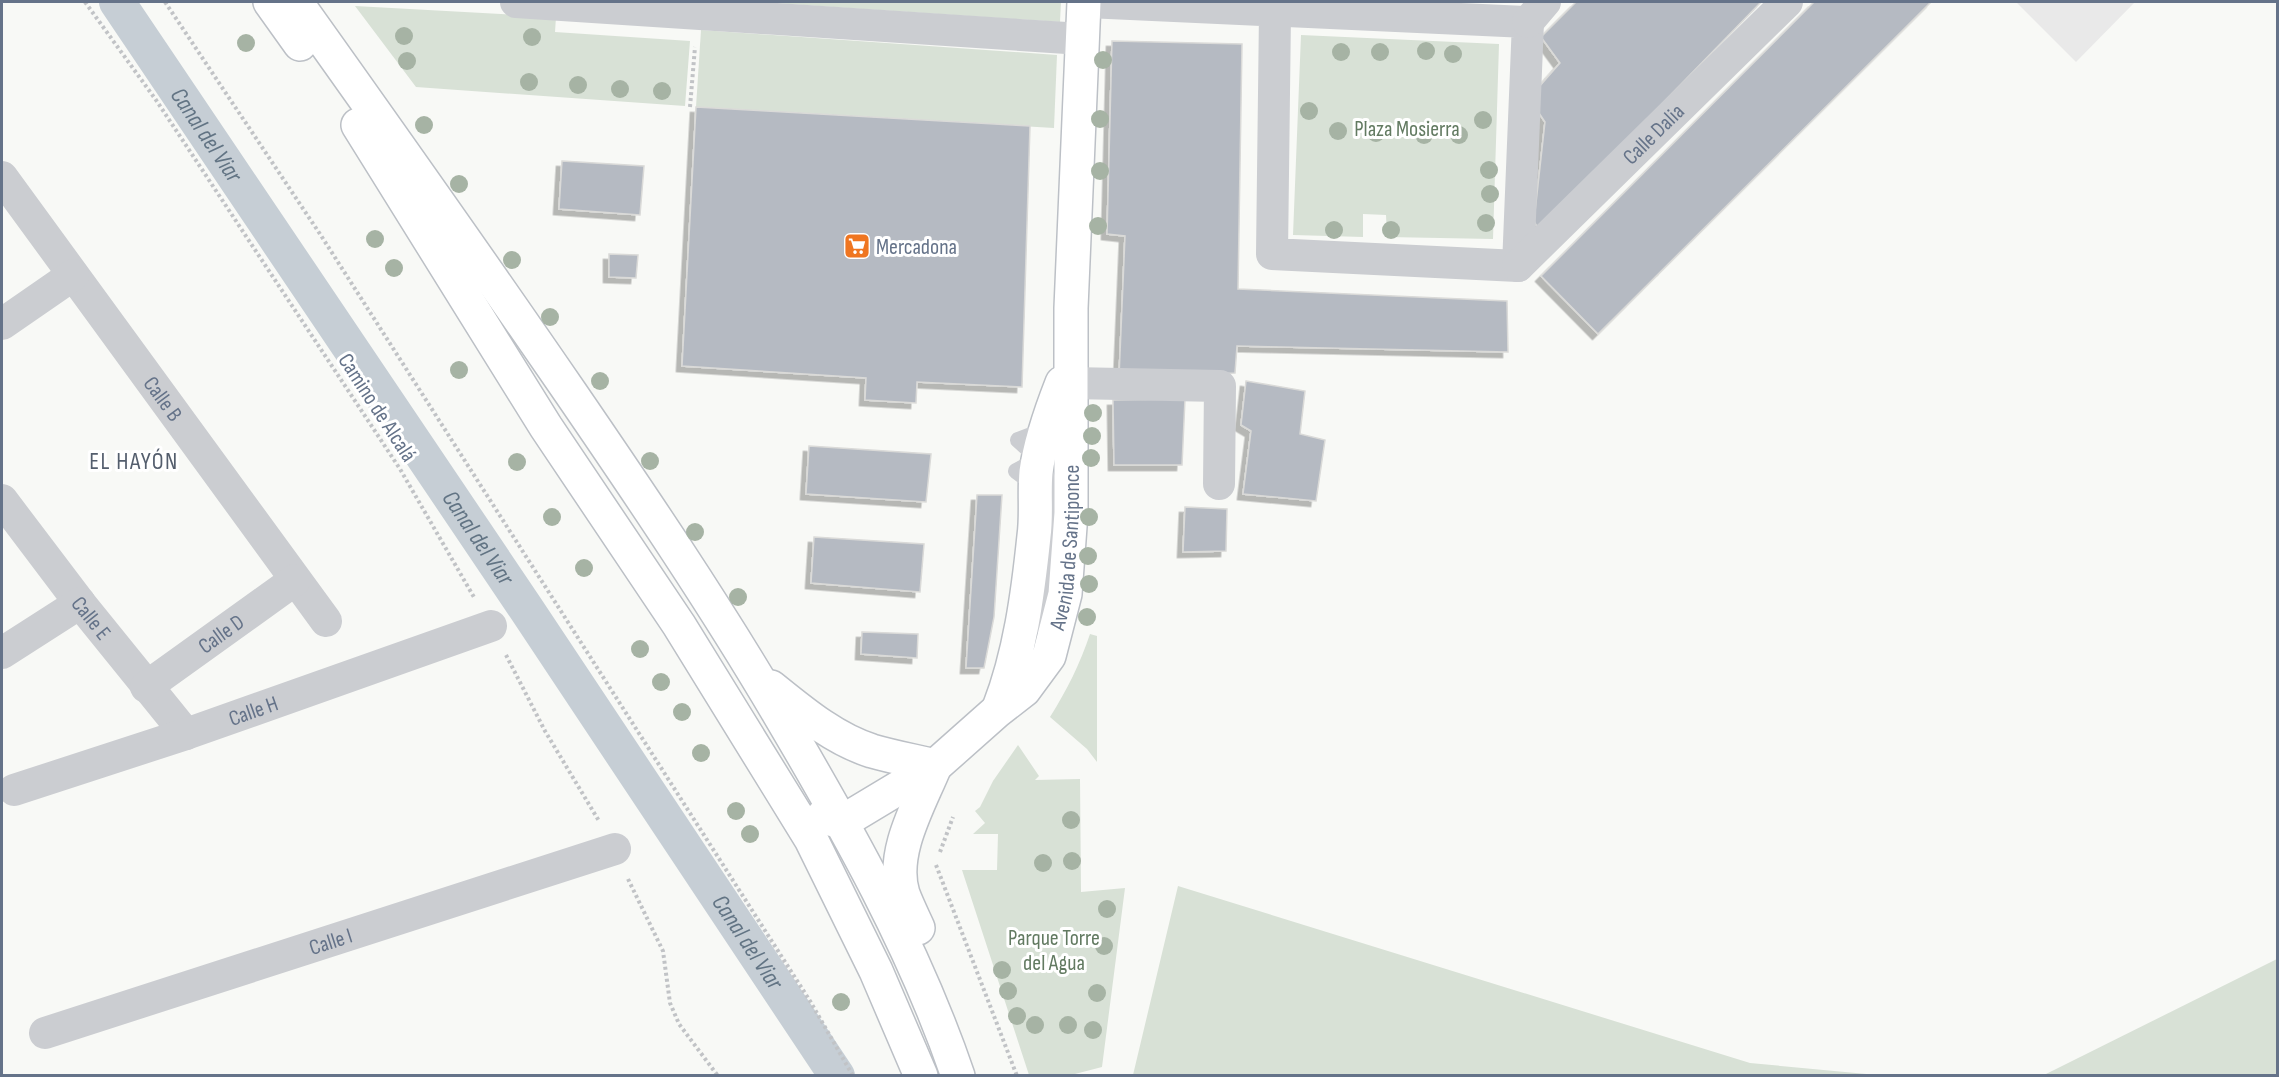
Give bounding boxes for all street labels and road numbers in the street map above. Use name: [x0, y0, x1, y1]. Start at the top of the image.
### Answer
street label: Calle Dalia: [1617, 99, 1690, 171]
street label: Camino de Alcalá: [332, 349, 422, 467]
street label: Calle B: [137, 371, 188, 427]
street label: Avenida de Santiponce: [1044, 465, 1086, 634]
street label: Calle E: [65, 591, 116, 646]
street label: Calle D: [193, 609, 250, 660]
street label: Calle H: [225, 691, 282, 733]
street label: Calle I: [306, 923, 356, 962]

